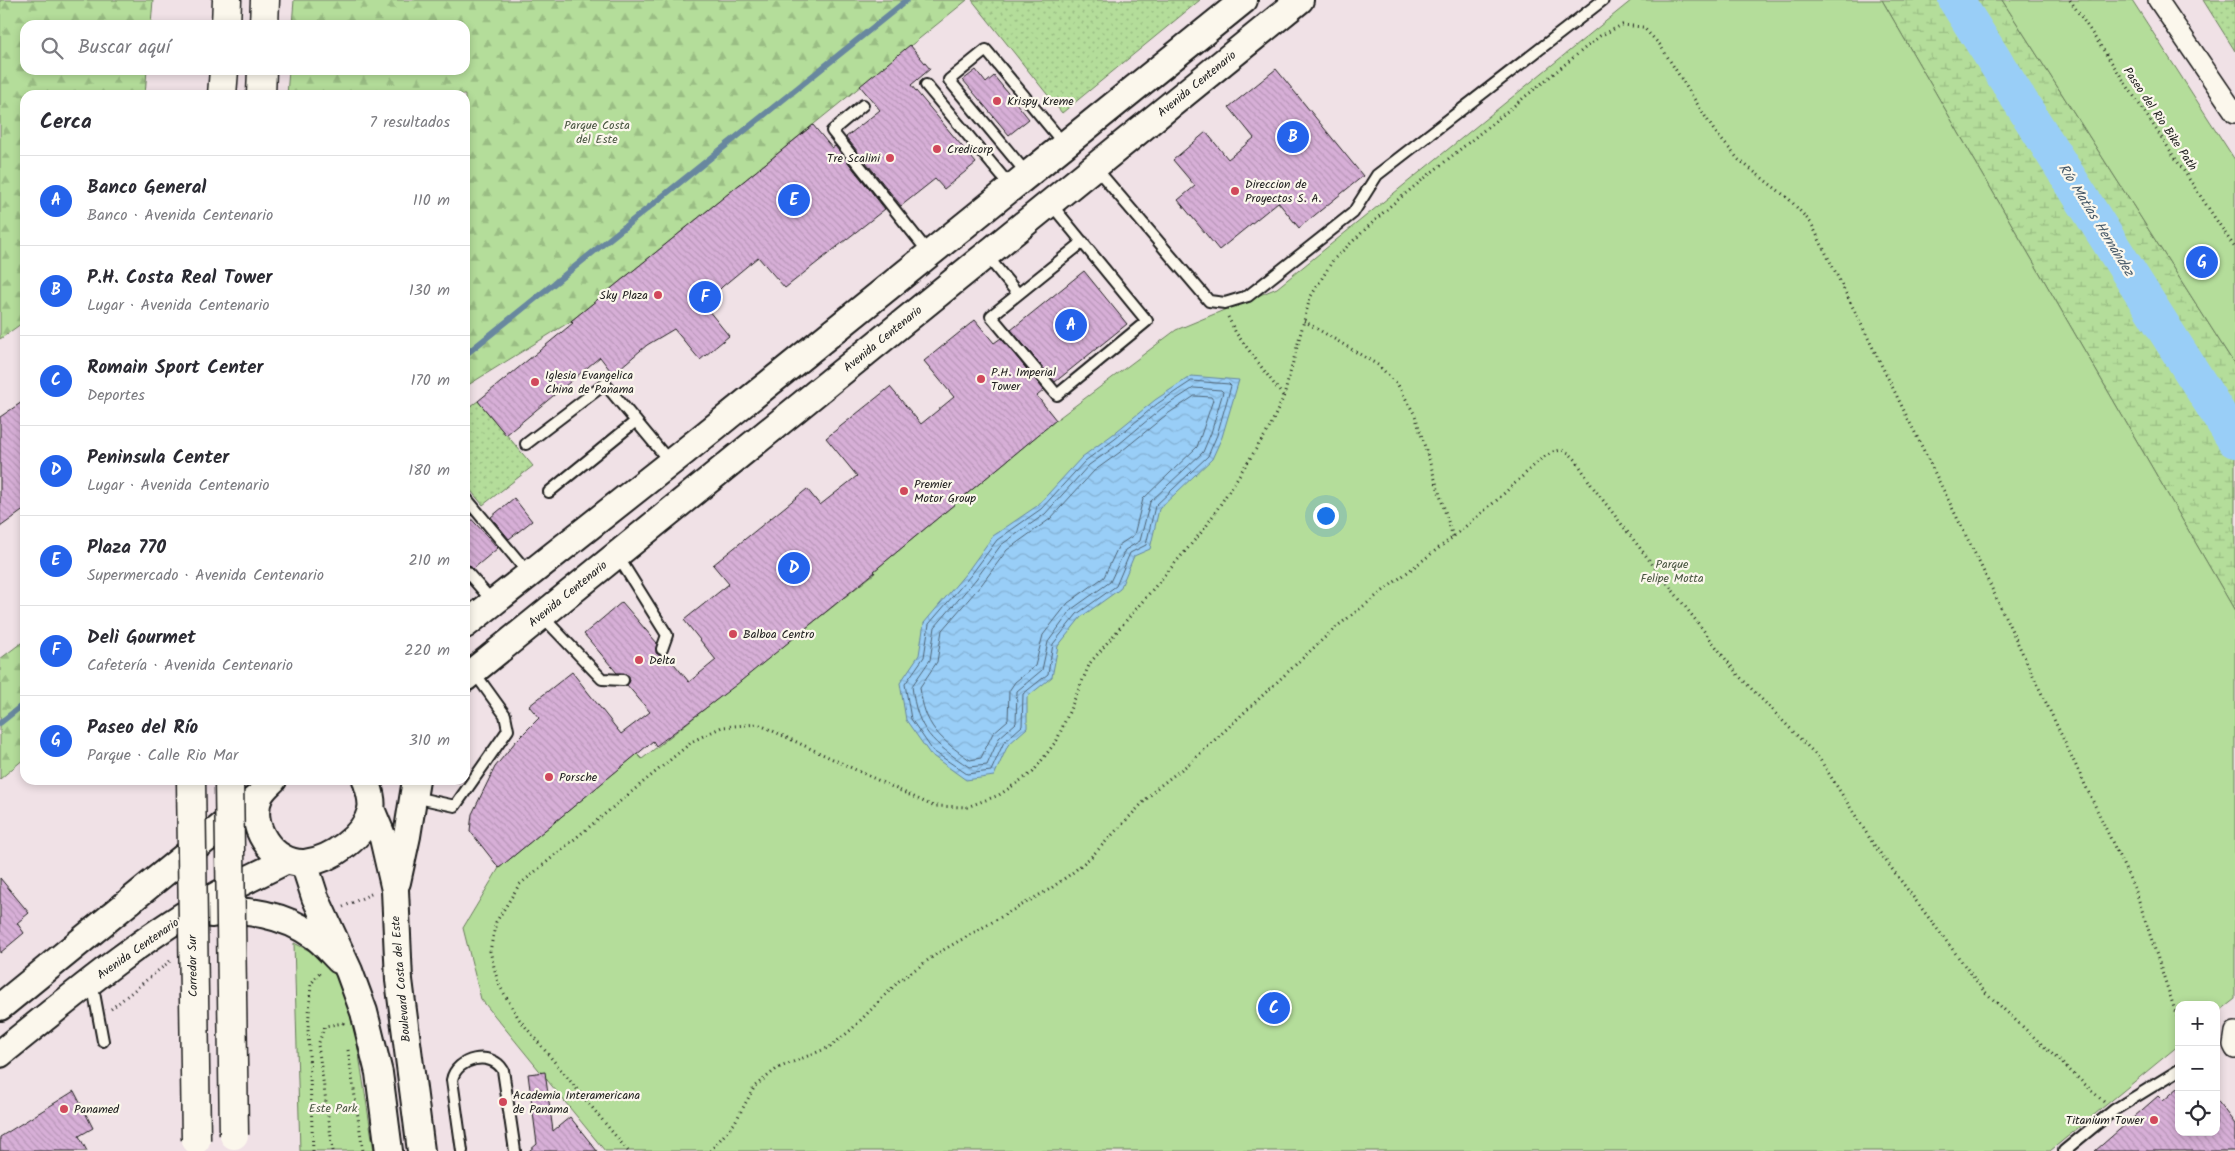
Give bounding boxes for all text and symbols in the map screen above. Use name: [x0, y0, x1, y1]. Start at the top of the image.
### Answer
search box: [20, 20, 470, 75]
text: Buscar aquí: [78, 33, 170, 63]
icon: search: [38, 34, 66, 62]
street label: Avenida Centenario: [1153, 46, 1241, 122]
street label: Paseo del Rio Bike Path: [2118, 63, 2202, 175]
place label: Krispy Kreme: [1007, 92, 1074, 111]
marker: Krispy Kreme: [991, 95, 1003, 107]
text: Cerca: [40, 106, 92, 139]
text: 7 resultados: [370, 110, 450, 135]
park label: Parque Costa del Este: [564, 116, 630, 149]
pin: B: [1277, 118, 1309, 156]
place label: Credicorp: [947, 140, 993, 159]
marker: Credicorp: [931, 143, 943, 155]
place label: Tre Scalini: [827, 149, 881, 168]
marker: Tre Scalini: [884, 152, 896, 164]
water label: Río Matías Hernández: [2052, 159, 2141, 282]
text: Banco General: [87, 173, 206, 203]
place label: Direccion de Proyectos S. A.: [1245, 175, 1322, 208]
pin: E: [778, 181, 810, 219]
marker: Direccion de Proyectos S. A.: [1229, 185, 1241, 197]
text: A: [51, 188, 61, 213]
text: 110 m: [413, 188, 450, 213]
text: Banco · Avenida Centenario: [87, 203, 273, 228]
pin: G: [2186, 243, 2218, 281]
text: P.H. Costa Real Tower: [87, 263, 272, 293]
text: B: [51, 278, 61, 303]
text: 130 m: [409, 278, 450, 303]
pin: F: [689, 278, 721, 316]
place label: Sky Plaza: [600, 286, 648, 305]
marker: Sky Plaza: [652, 289, 664, 301]
text: Lugar · Avenida Centenario: [87, 293, 269, 318]
street label: Avenida Centenario: [839, 301, 927, 377]
pin: A: [1055, 306, 1087, 344]
text: Romain Sport Center: [87, 353, 264, 383]
place label: P.H. Imperial Tower: [991, 363, 1056, 396]
place label: Iglesia Evangelica China de Panama: [545, 366, 634, 399]
text: C: [51, 368, 61, 393]
text: 170 m: [410, 368, 450, 393]
marker: P.H. Imperial Tower: [975, 373, 987, 385]
marker: Iglesia Evangelica China de Panama: [529, 376, 541, 388]
text: Deportes: [87, 383, 145, 408]
text: Peninsula Center: [87, 443, 229, 473]
text: D: [51, 458, 61, 483]
text: 180 m: [408, 458, 450, 483]
text: Lugar · Avenida Centenario: [87, 473, 269, 498]
place label: Premier Motor Group: [914, 475, 976, 508]
marker: Premier Motor Group: [898, 485, 910, 497]
your location: [1313, 503, 1339, 529]
text: Plaza 770: [87, 533, 166, 563]
text: E: [52, 548, 60, 573]
text: 210 m: [409, 548, 450, 573]
pin: D: [778, 549, 810, 587]
park label: Parque Felipe Motta: [1640, 555, 1704, 588]
street label: Avenida Centenario: [524, 556, 612, 632]
text: Supermercado · Avenida Centenario: [87, 563, 324, 588]
text: Deli Gourmet: [87, 623, 196, 653]
place label: Balboa Centro: [743, 625, 814, 644]
marker: Balboa Centro: [727, 628, 739, 640]
text: F: [52, 638, 60, 663]
text: 220 m: [404, 638, 450, 663]
place label: Delta: [649, 651, 676, 670]
text: Cafetería · Avenida Centenario: [87, 653, 293, 678]
marker: Delta: [633, 654, 645, 666]
text: Paseo del Río: [87, 713, 198, 743]
text: G: [51, 728, 61, 753]
text: 310 m: [409, 728, 450, 753]
text: Parque · Calle Rio Mar: [87, 743, 238, 768]
place label: Porsche: [559, 768, 598, 787]
marker: Porsche: [543, 771, 555, 783]
street label: Avenida Centenario: [93, 913, 183, 985]
street label: Boulevard Costa del Este: [386, 914, 416, 1043]
street label: Corredor Sur: [183, 934, 203, 997]
pin: C: [1258, 989, 1290, 1027]
map controls: [2175, 1001, 2220, 1136]
button: +: [2175, 1001, 2220, 1046]
button: −: [2175, 1046, 2220, 1091]
place label: Academia Interamericana de Panama: [513, 1086, 640, 1119]
button: locate: [2175, 1091, 2220, 1136]
marker: Academia Interamericana de Panama: [497, 1096, 509, 1108]
park label: Este Park: [309, 1099, 358, 1118]
place label: Panamed: [74, 1100, 120, 1119]
marker: Panamed: [58, 1103, 70, 1115]
place label: Titanium Tower: [2066, 1111, 2145, 1130]
marker: Titanium Tower: [2148, 1114, 2160, 1126]

